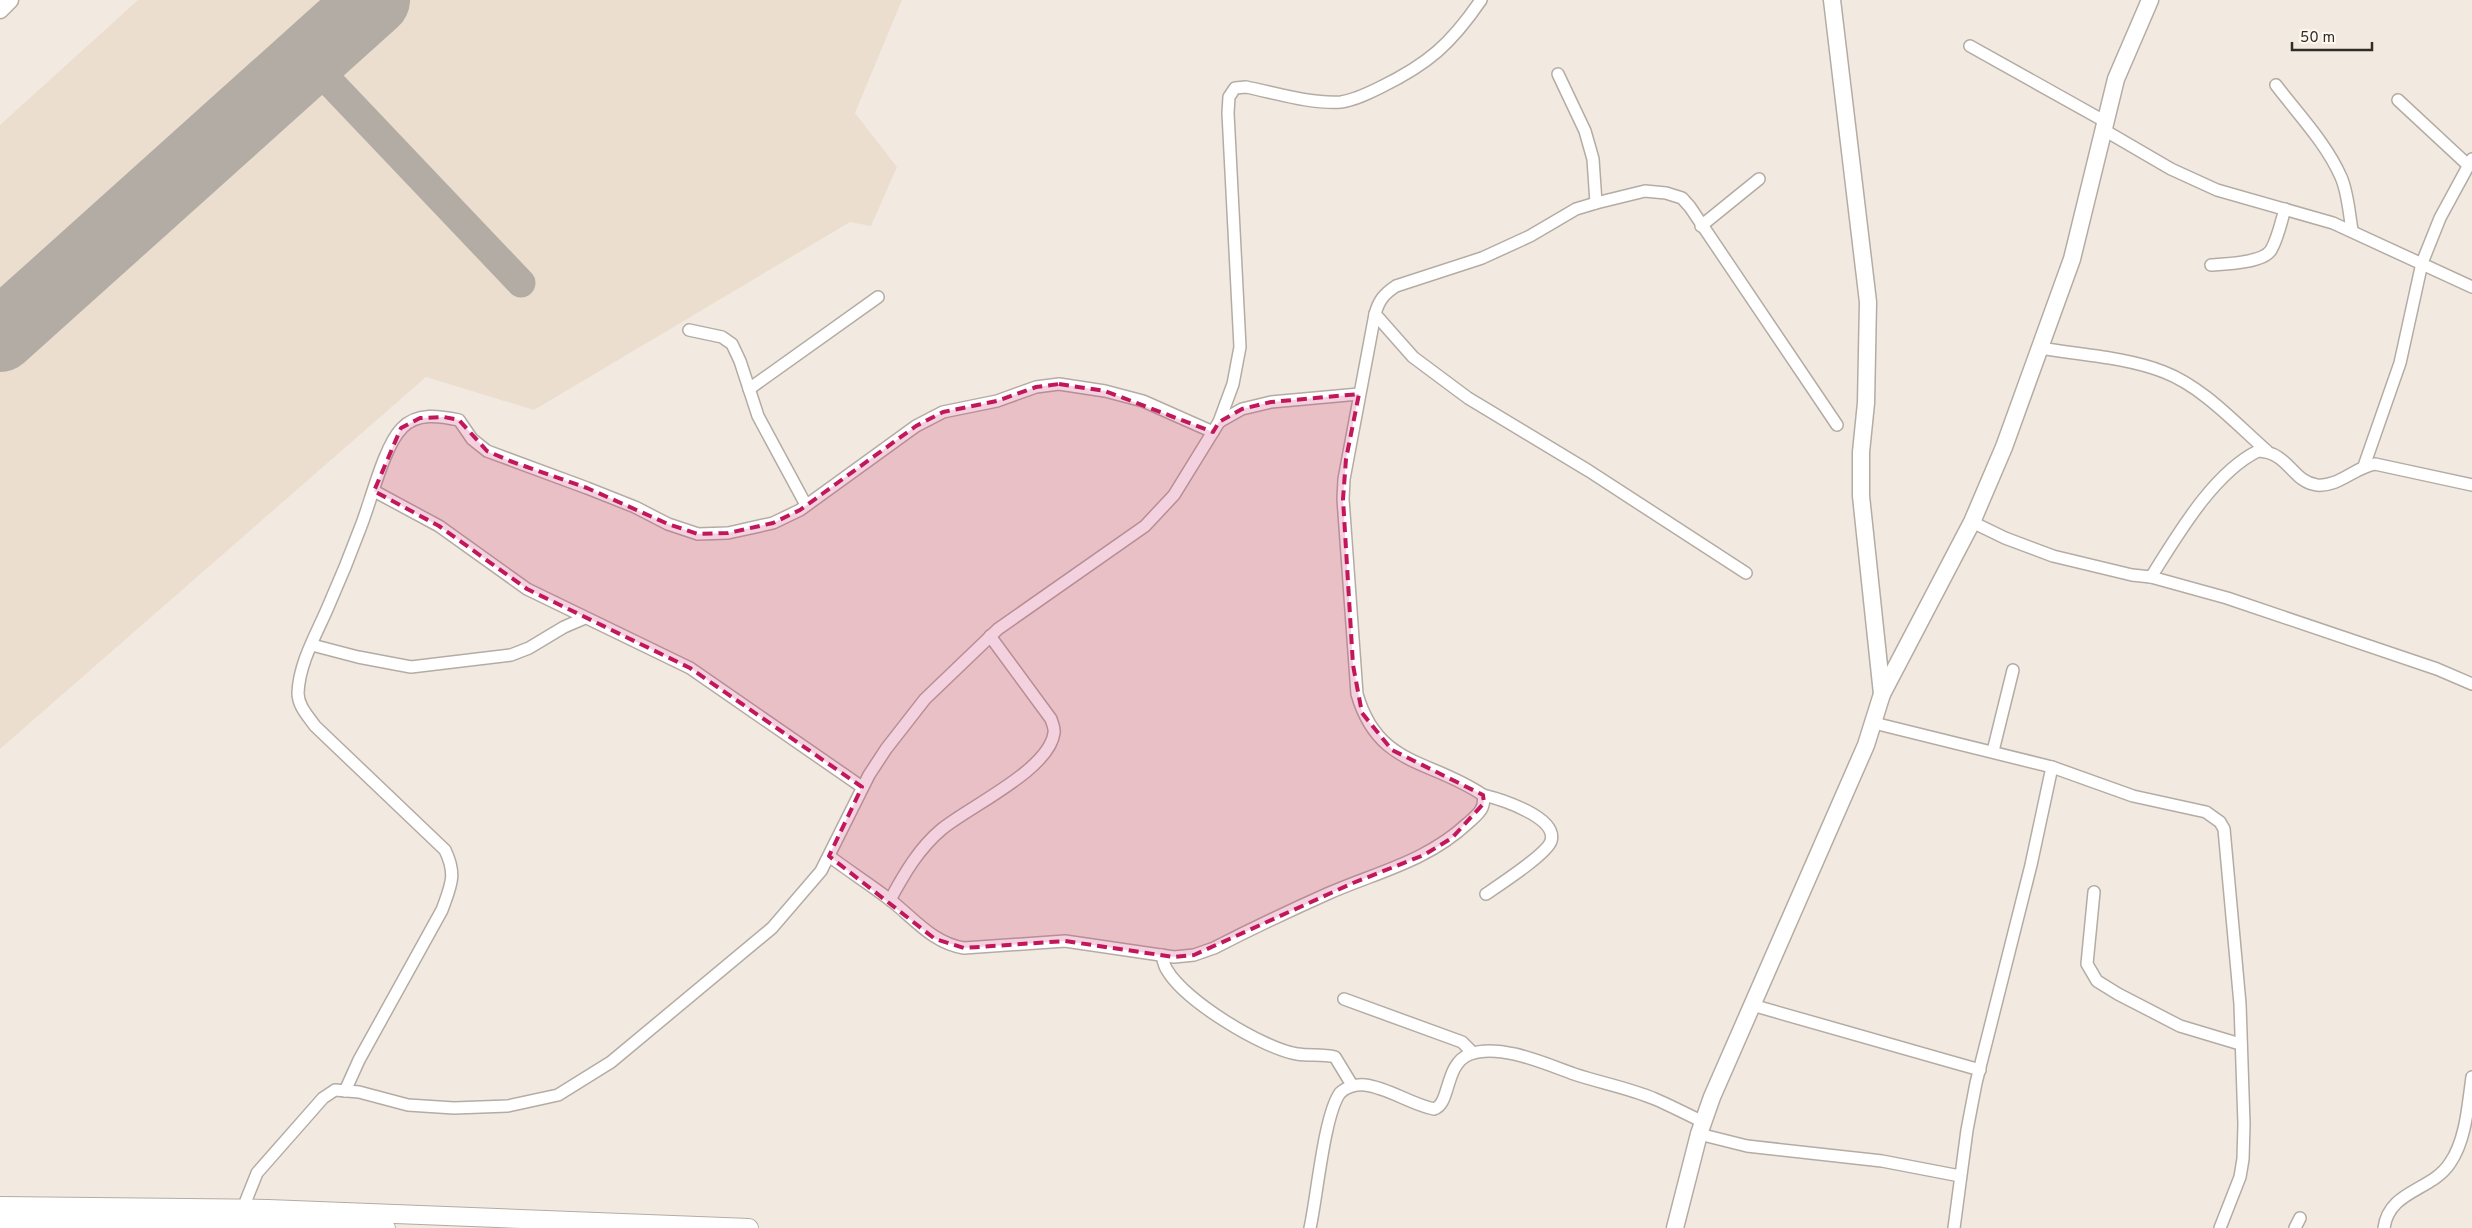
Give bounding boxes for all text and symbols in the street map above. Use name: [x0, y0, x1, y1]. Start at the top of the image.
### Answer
scale bar: [2292, 20, 2372, 52]
text: 50 m: [2300, 29, 2335, 48]

